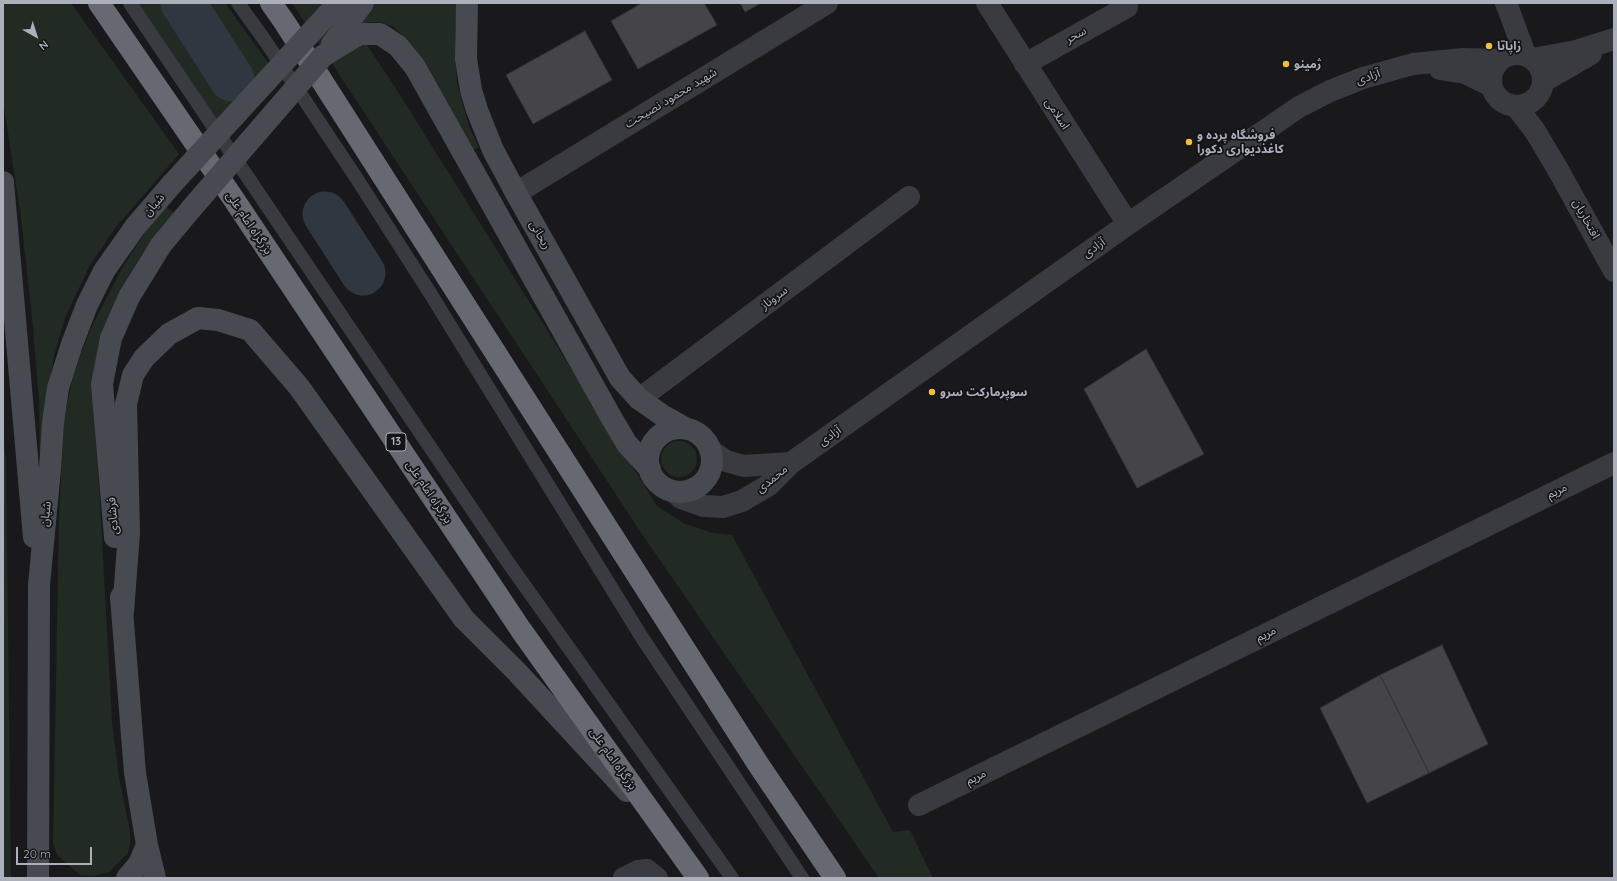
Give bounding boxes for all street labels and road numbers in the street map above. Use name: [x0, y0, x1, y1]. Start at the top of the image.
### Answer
street label: سحر: [1063, 23, 1089, 47]
street label: شهید محمود نصیحت: [622, 65, 720, 131]
street label: آزادی: [1354, 66, 1382, 88]
street label: اسلامی: [1042, 96, 1072, 132]
street label: بزرگراه امام علی: [223, 189, 275, 257]
street label: شیان: [140, 191, 168, 219]
street label: افتخاریان: [1569, 197, 1603, 241]
street label: ریحانی: [526, 218, 554, 252]
street label: آزادی: [1080, 235, 1108, 261]
street label: سروناز: [757, 283, 791, 313]
street label: آزادی: [816, 423, 844, 449]
road number: 13: [386, 433, 406, 451]
street label: بزرگراه امام علی: [403, 458, 455, 526]
street label: محمدی: [753, 462, 791, 496]
street label: مریم: [1544, 480, 1570, 502]
street label: فرشادی: [104, 497, 122, 535]
street label: شیان: [38, 501, 54, 527]
street label: مریم: [1253, 623, 1279, 645]
street label: بزرگراه امام علی: [586, 725, 640, 793]
street label: مریم: [963, 766, 989, 788]

